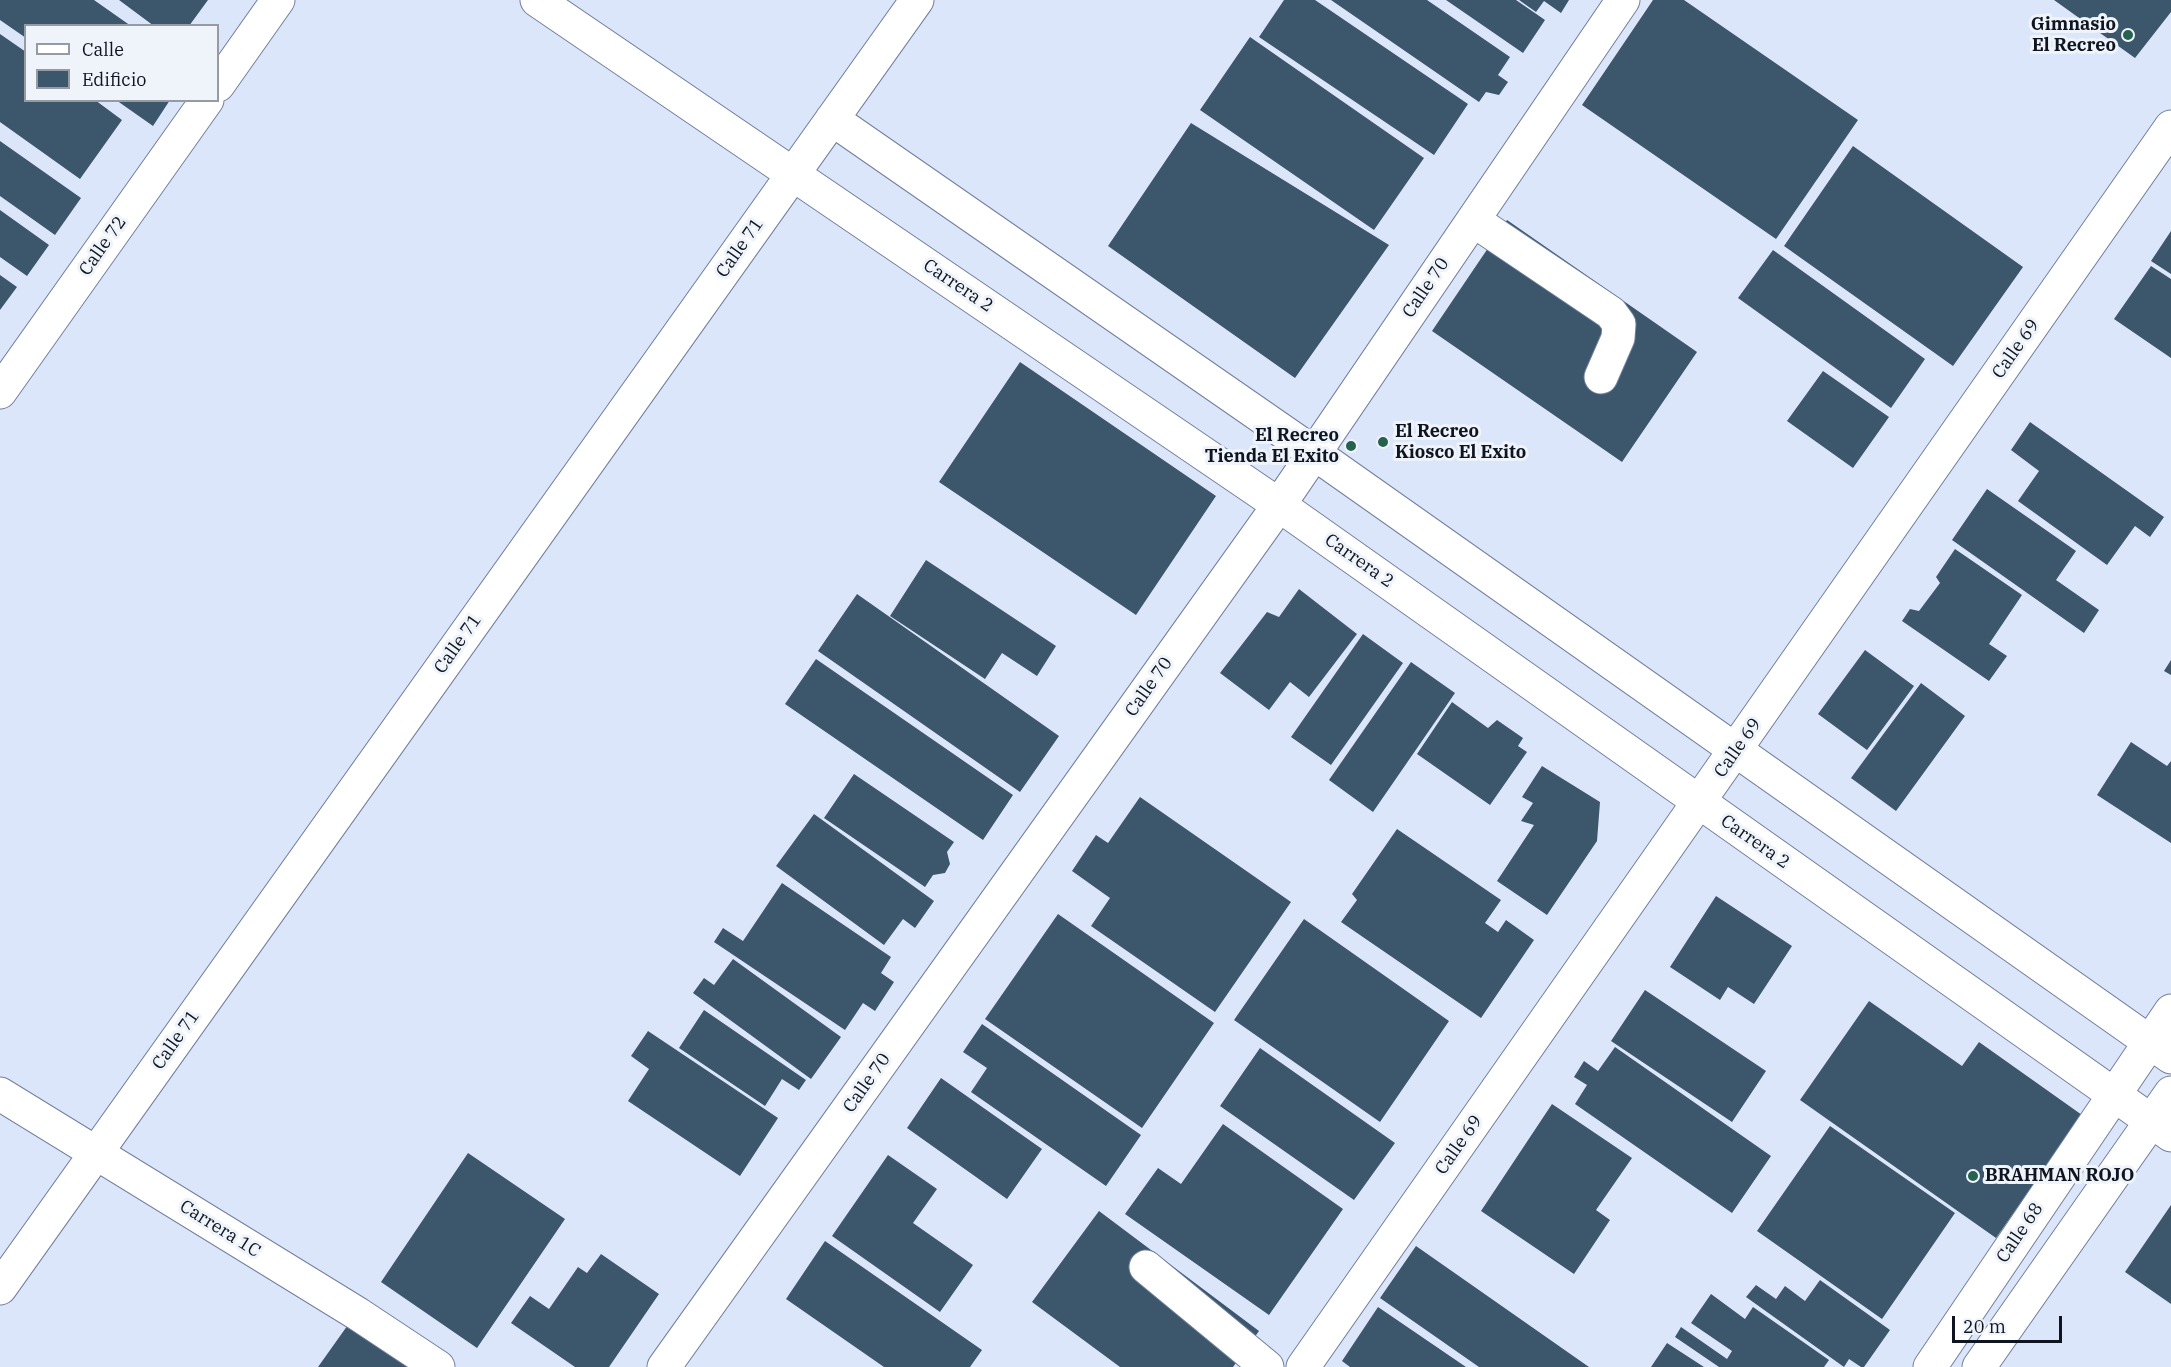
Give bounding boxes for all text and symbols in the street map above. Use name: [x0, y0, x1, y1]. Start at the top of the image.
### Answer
place label: Gimnasio El Recreo: [2031, 14, 2116, 57]
legend: [24, 24, 219, 102]
marker: Gimnasio El Recreo: [2121, 28, 2135, 42]
text: Calle: [82, 38, 124, 61]
text: Edificio: [82, 68, 146, 91]
street label: Calle 72: [75, 212, 131, 280]
street label: Calle 71: [712, 214, 768, 282]
street label: Calle 70: [1398, 254, 1454, 322]
street label: Carrera 2: [919, 255, 997, 317]
street label: Calle 69: [1988, 315, 2044, 383]
place label: El Recreo Kiosco El Exito: [1395, 421, 1526, 464]
place label: El Recreo Tienda El Exito: [1205, 425, 1339, 468]
marker: El Recreo Kiosco El Exito: [1376, 435, 1390, 449]
marker: El Recreo Tienda El Exito: [1344, 439, 1358, 453]
street label: Carrera 2: [1320, 529, 1398, 593]
street label: Calle 71: [430, 610, 486, 678]
street label: Calle 70: [1121, 653, 1177, 721]
street label: Calle 69: [1710, 714, 1766, 782]
street label: Carrera 2: [1716, 810, 1794, 874]
street label: Calle 71: [148, 1006, 204, 1074]
street label: Calle 70: [839, 1049, 895, 1117]
street label: Calle 69: [1431, 1111, 1487, 1179]
place label: BRAHMAN ROJO: [1985, 1165, 2134, 1187]
marker: BRAHMAN ROJO: [1966, 1169, 1980, 1183]
street label: Carrera 1C: [176, 1196, 264, 1262]
street label: Calle 68: [1992, 1199, 2048, 1267]
scale bar: [1955, 1304, 2064, 1342]
text: 20 m: [1963, 1315, 2006, 1338]

